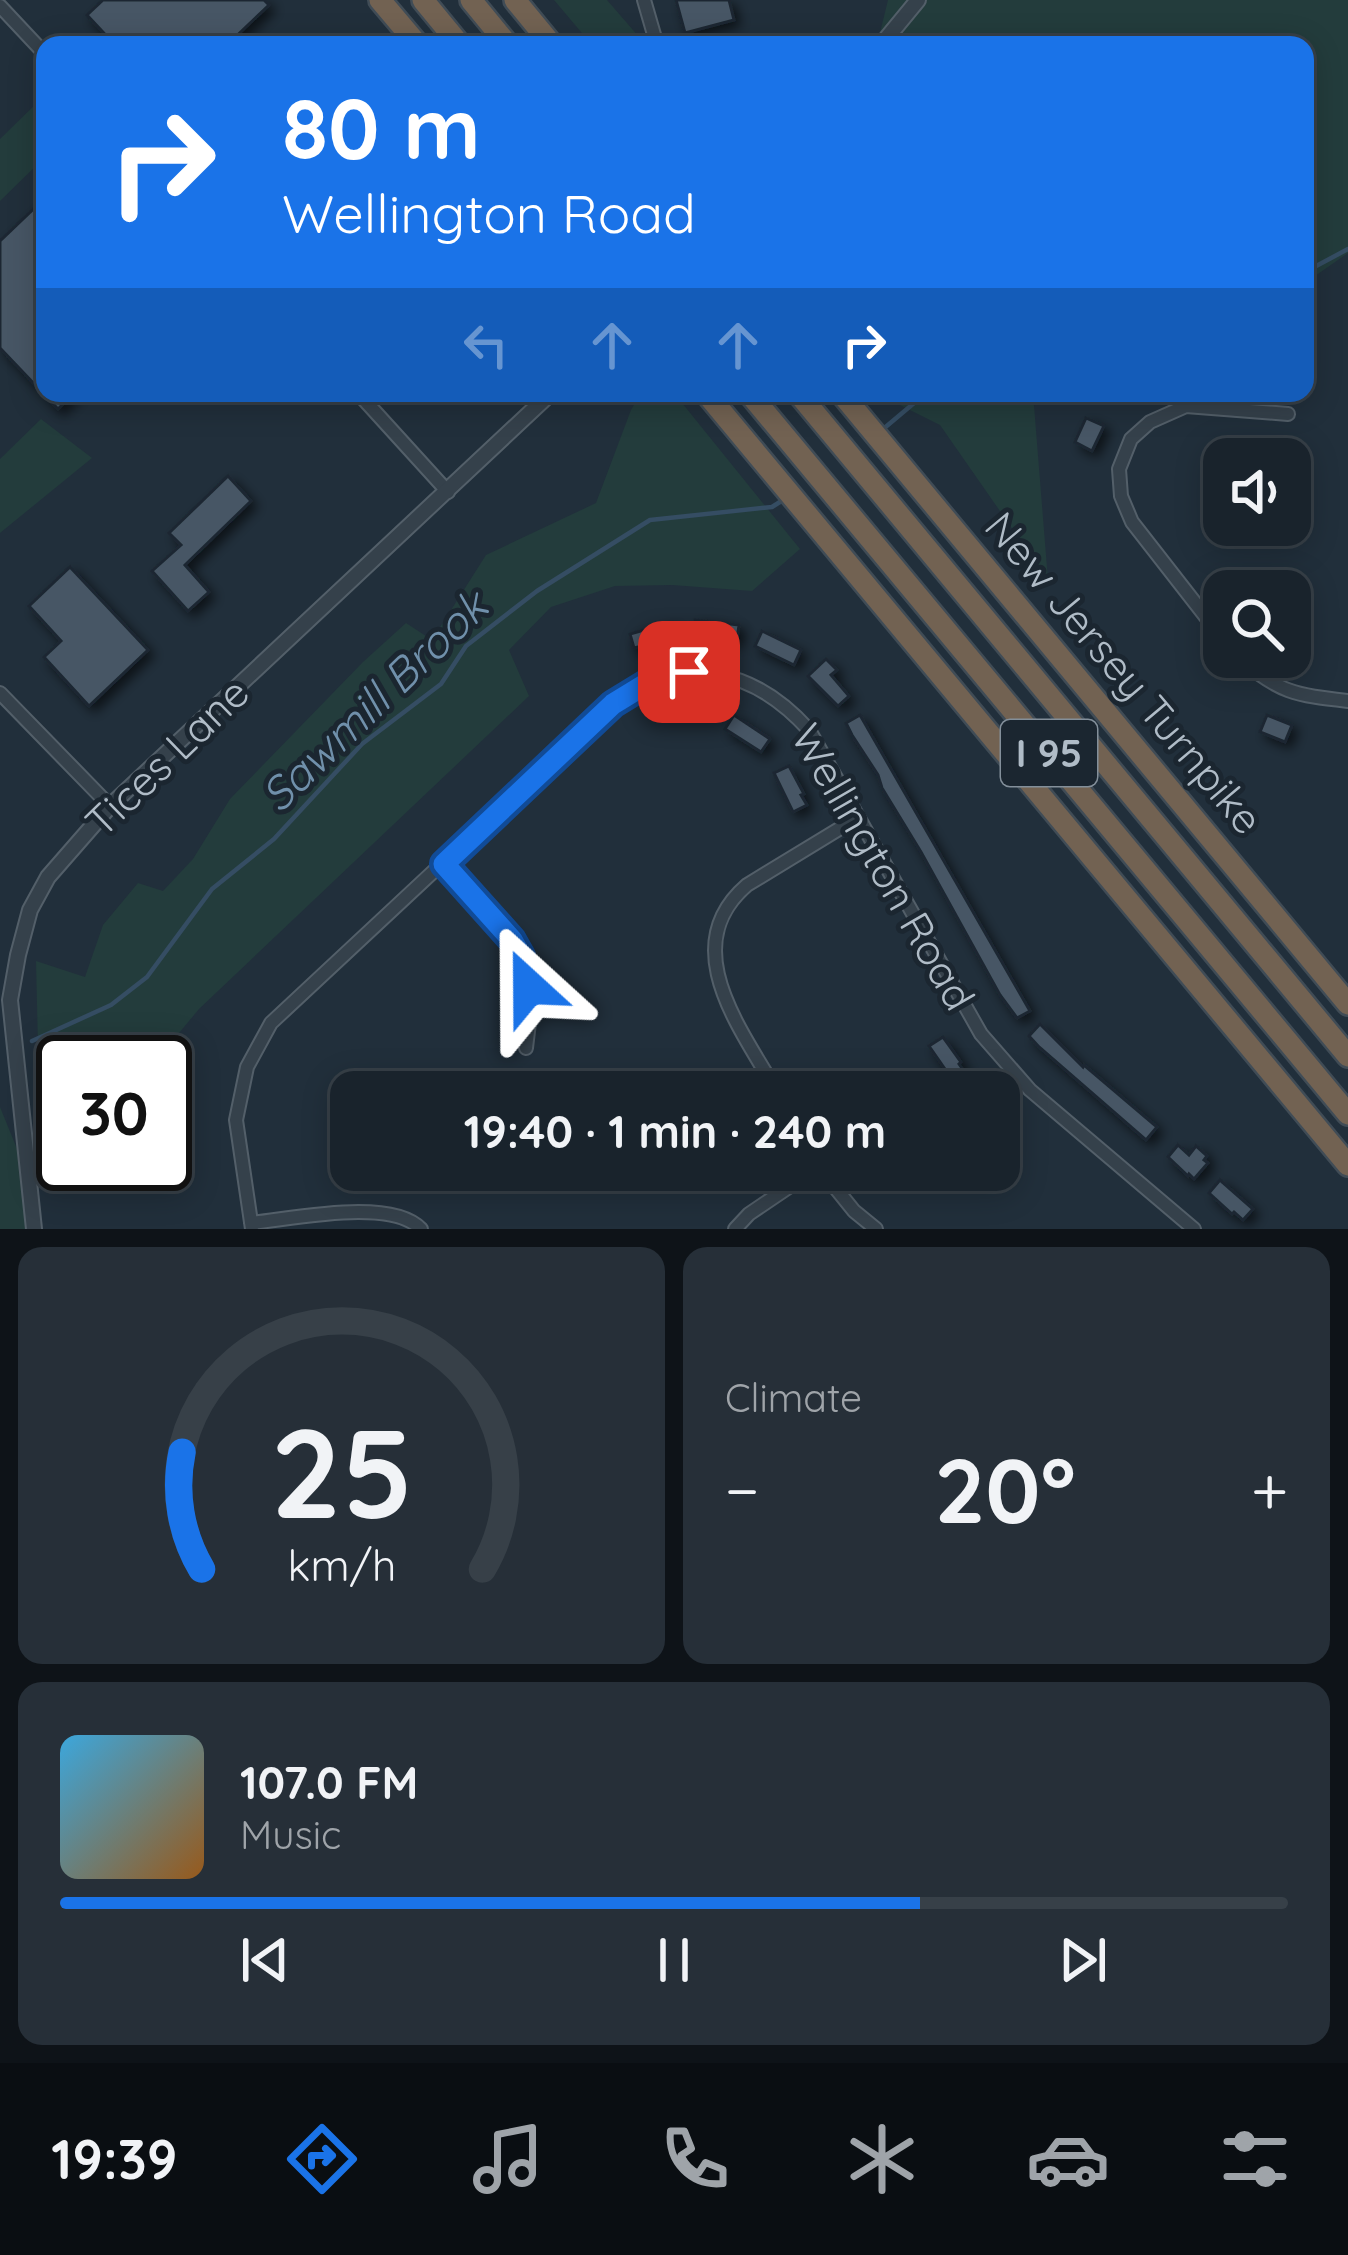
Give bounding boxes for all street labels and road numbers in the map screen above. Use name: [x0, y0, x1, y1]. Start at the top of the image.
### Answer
street label: New Jersey Turnpike: [974, 501, 1275, 845]
street label: Tices Lane: [74, 666, 259, 848]
street label: Wellington Road: [780, 714, 987, 1019]
road number: I 95: [1001, 720, 1097, 786]

